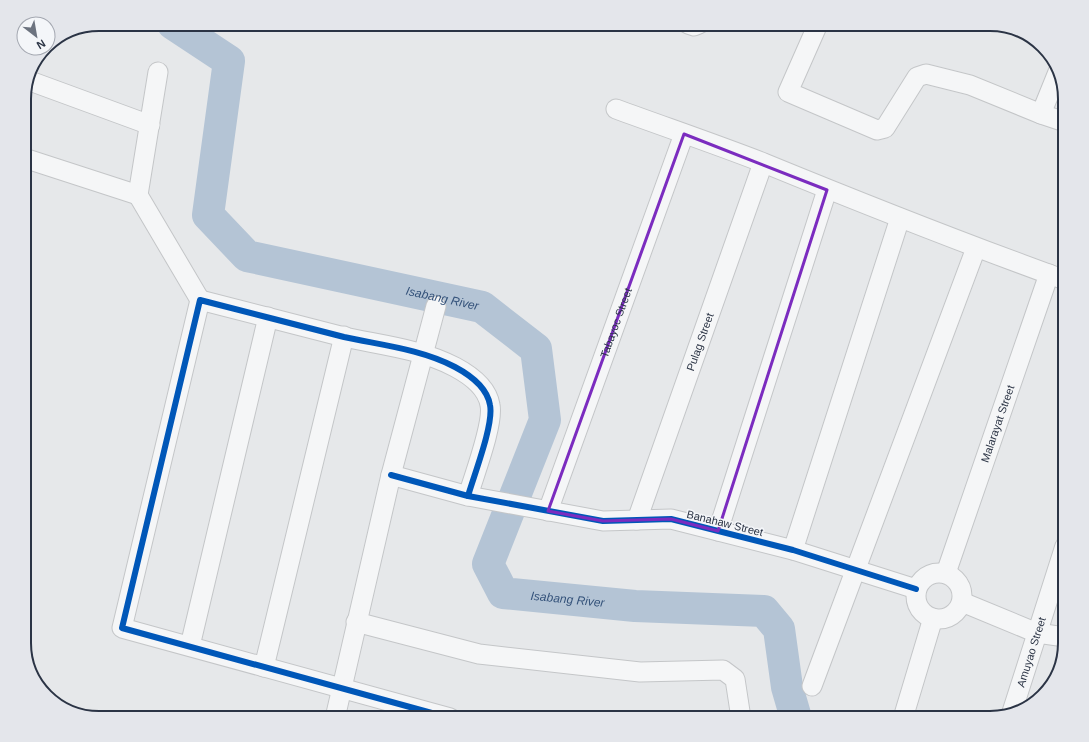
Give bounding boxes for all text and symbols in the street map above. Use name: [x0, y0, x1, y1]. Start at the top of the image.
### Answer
north arrow: [16, 16, 56, 56]
text: N: [35, 37, 48, 52]
water label: Isabang River: [405, 284, 481, 313]
street label: Tabayoc Street: [598, 286, 634, 359]
street label: Pulag Street: [684, 311, 716, 372]
street label: Malarayat Street: [979, 383, 1016, 464]
street label: Banahaw Street: [686, 508, 764, 538]
water label: Isabang River: [530, 589, 606, 610]
street label: Amuyao Street: [1014, 615, 1048, 689]

